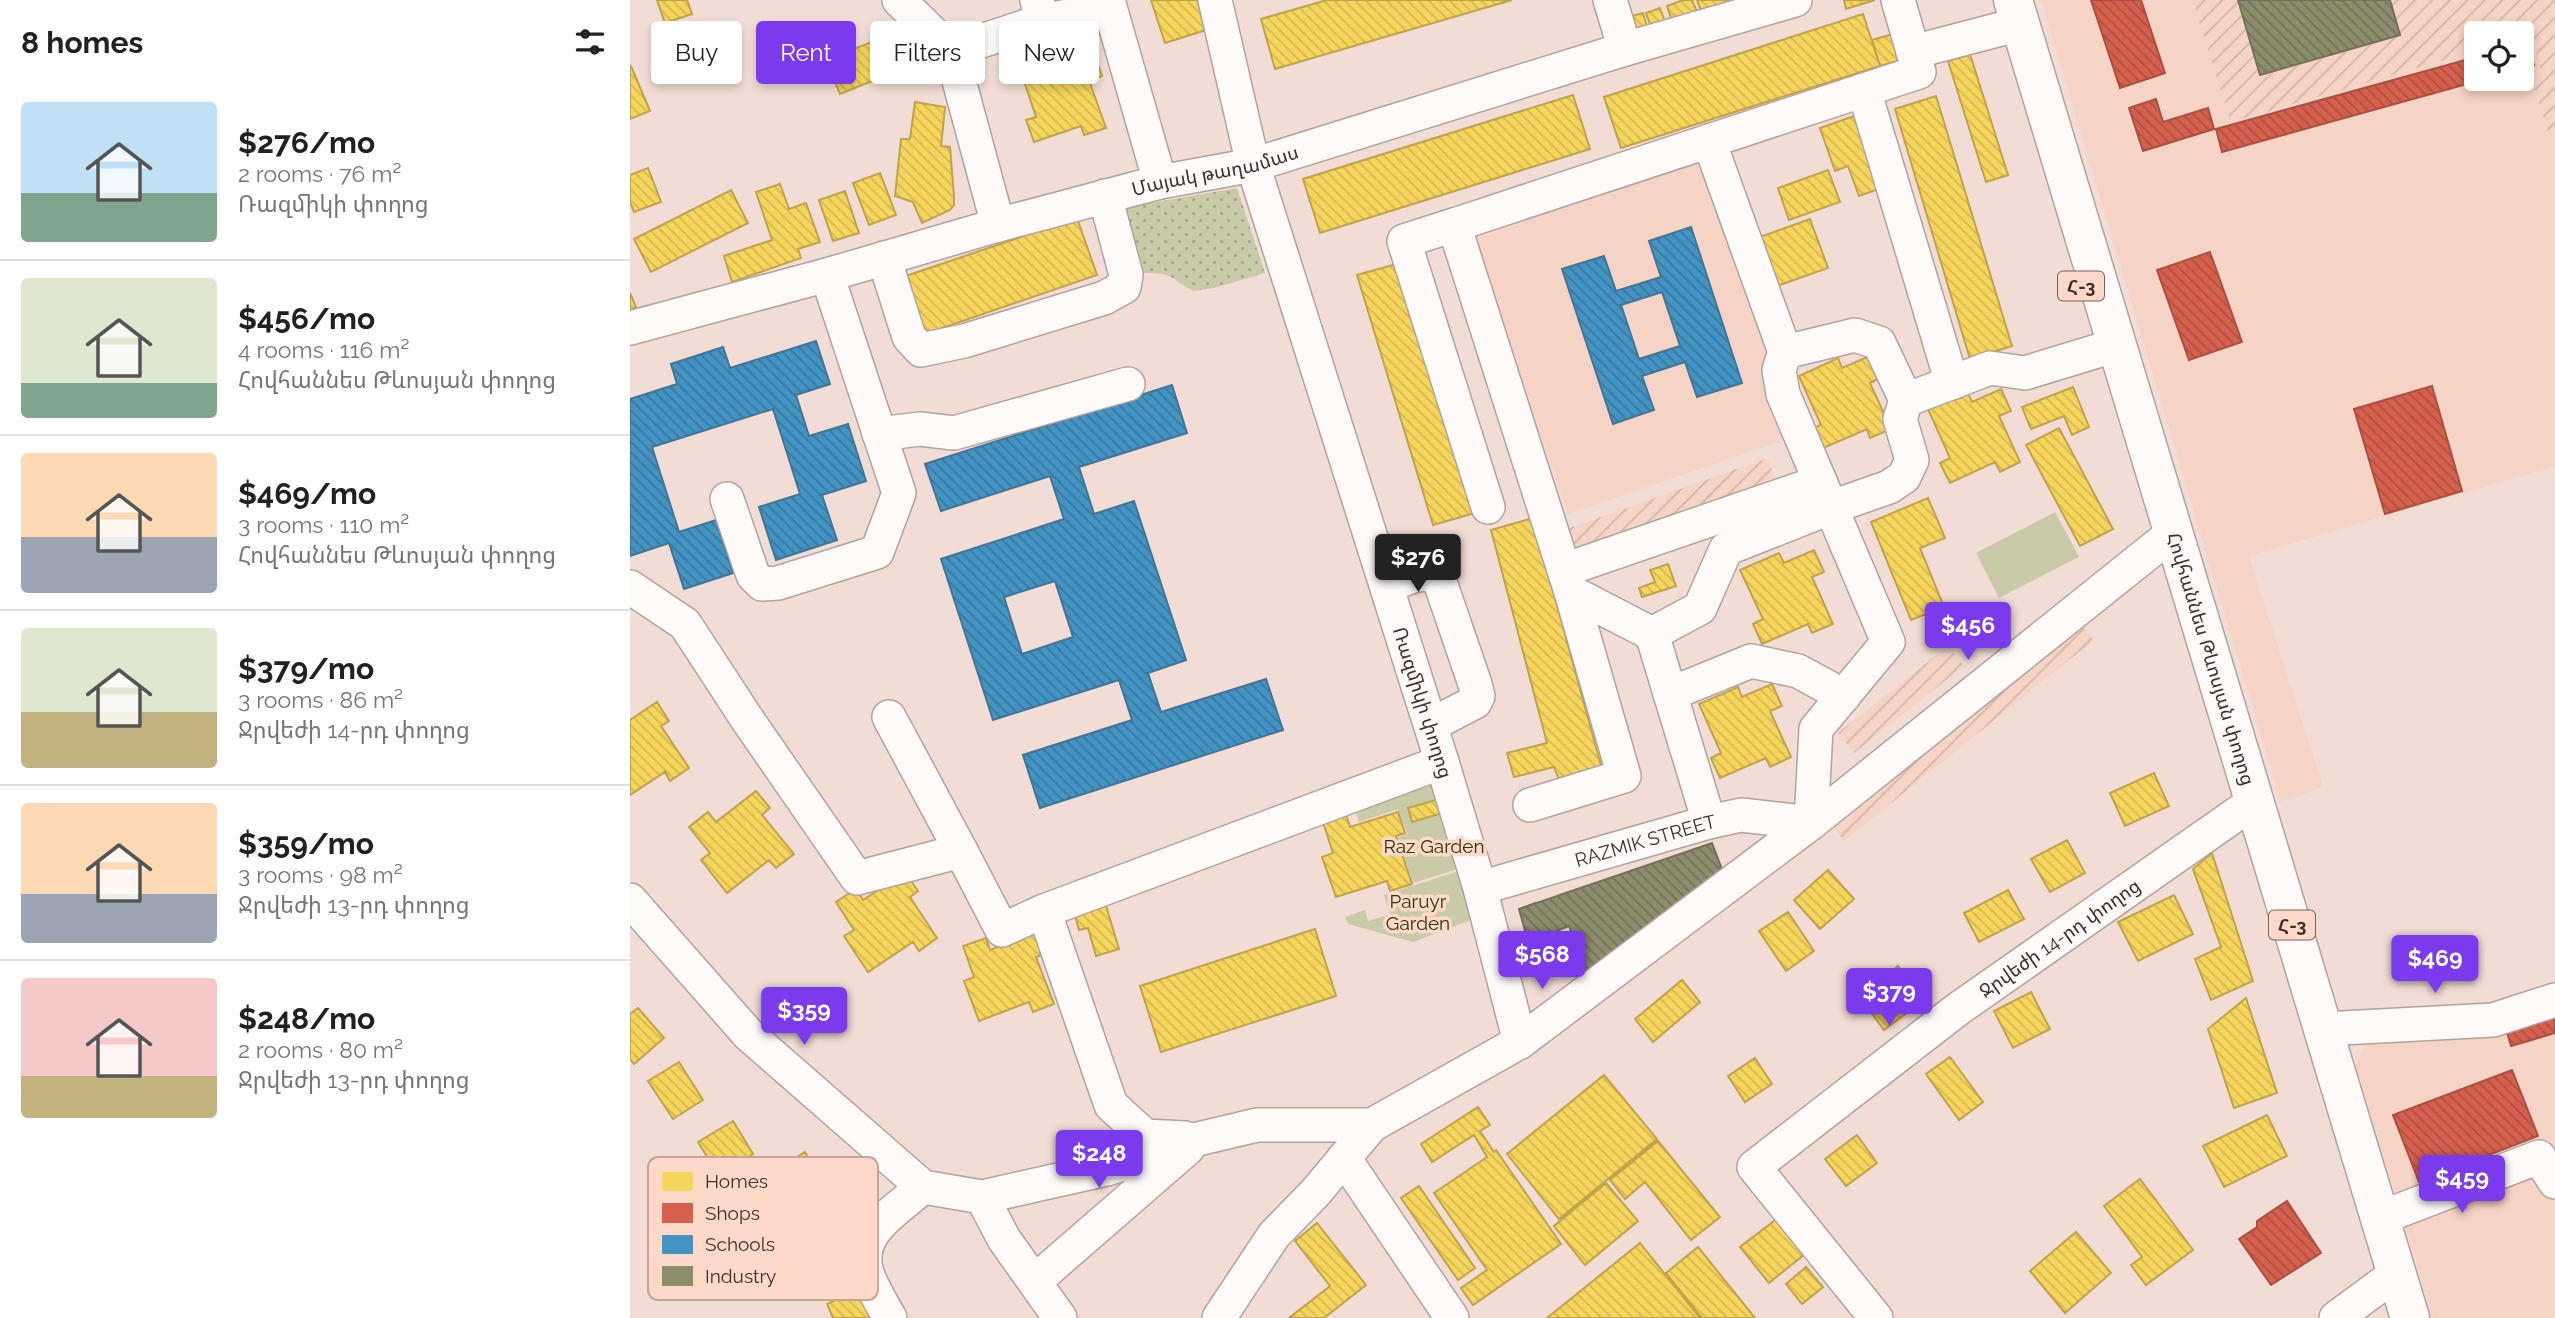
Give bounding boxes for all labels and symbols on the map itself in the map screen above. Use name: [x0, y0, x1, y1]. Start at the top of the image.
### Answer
street label: Մայակ թաղամաս: [1129, 141, 1301, 200]
road number: Հ-3: [2058, 272, 2104, 300]
street label: Հովհաննես Թևոսյան փողոց: [2163, 530, 2260, 788]
pin: $276: [1377, 534, 1459, 594]
pin: $456: [1927, 602, 2009, 662]
street label: Ռազմիկի փողոց: [1389, 624, 1457, 781]
street label: RAZMIK STREET: [1572, 810, 1718, 871]
park label: Raz Garden: [1383, 835, 1485, 857]
street label: Ջրվեժի 14-րդ փողոց: [1975, 874, 2145, 1002]
park label: Paruyr Garden: [1386, 890, 1450, 934]
road number: Հ-3: [2269, 910, 2315, 940]
pin: $568: [1501, 932, 1583, 991]
pin: $469: [2394, 936, 2476, 995]
pin: $379: [1848, 968, 1930, 1028]
pin: $359: [763, 988, 845, 1047]
pin: $248: [1058, 1130, 1140, 1190]
pin: $459: [2421, 1156, 2503, 1215]
legend: [648, 1157, 878, 1300]
text: Homes: [705, 1170, 768, 1192]
text: Shops: [705, 1202, 760, 1224]
text: Schools: [705, 1233, 775, 1255]
text: Industry: [705, 1265, 776, 1287]

